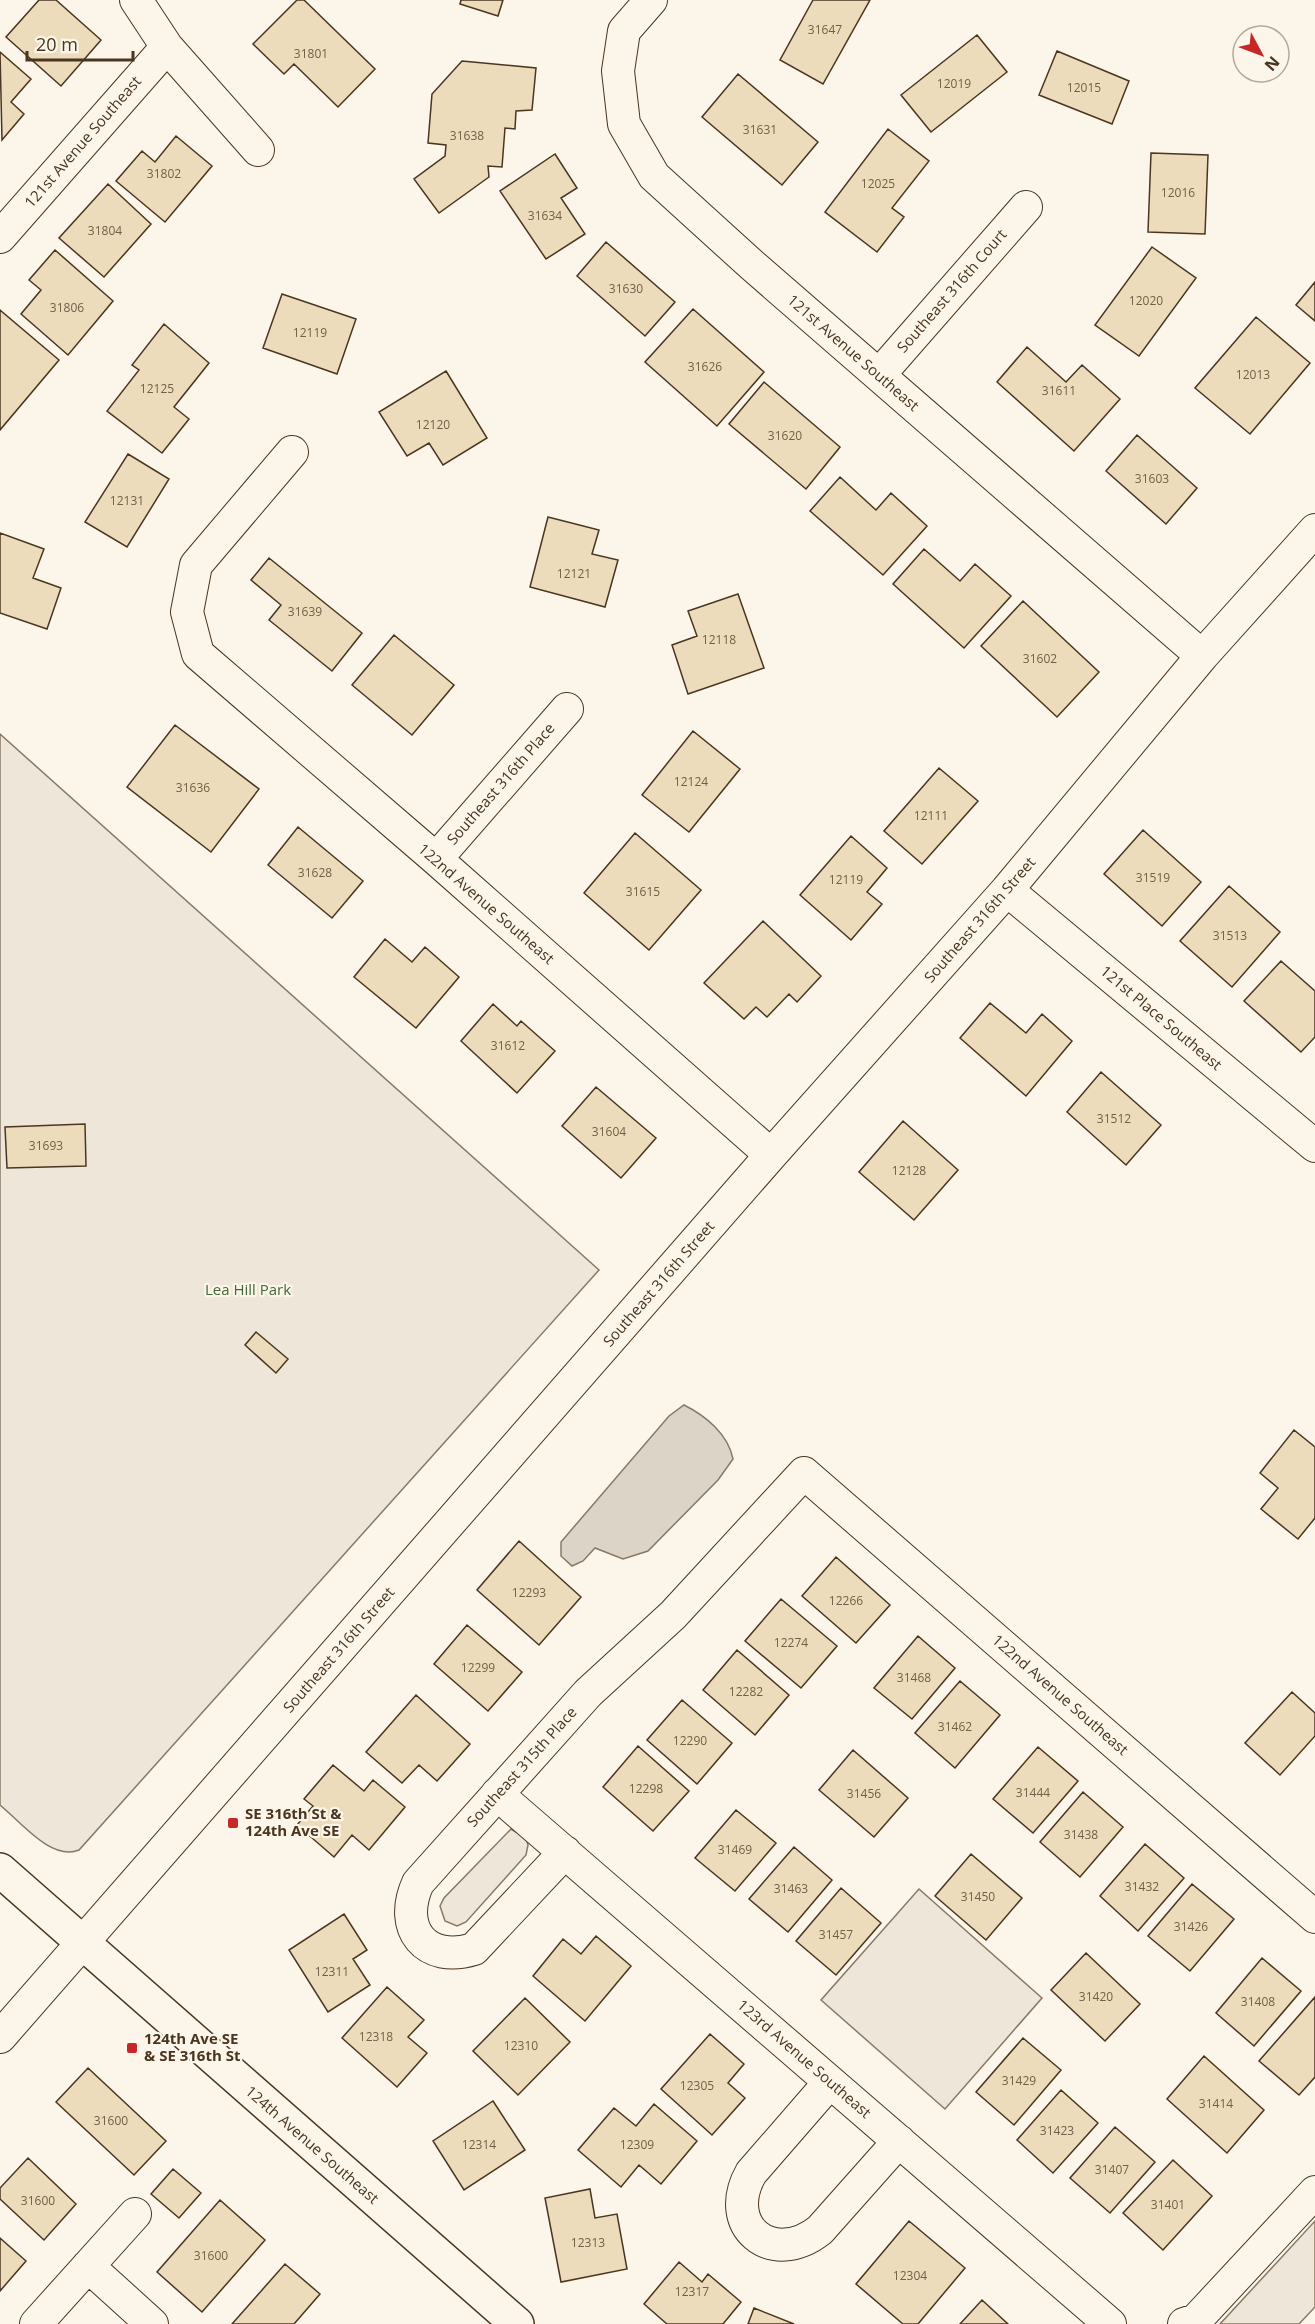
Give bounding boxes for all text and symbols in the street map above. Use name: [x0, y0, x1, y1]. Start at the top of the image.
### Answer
house number: 31647: [808, 21, 842, 38]
scale bar: [27, 24, 134, 62]
north arrow: [1231, 24, 1291, 84]
text: 20 m: [36, 32, 78, 56]
house number: 31801: [294, 45, 328, 62]
text: N: [1260, 52, 1285, 76]
street label: 121st Avenue Southeast: [19, 71, 145, 211]
house number: 12019: [937, 75, 971, 92]
house number: 12015: [1067, 79, 1101, 96]
house number: 31631: [743, 121, 777, 138]
house number: 31638: [450, 127, 484, 144]
house number: 31802: [147, 165, 181, 182]
house number: 12025: [861, 175, 895, 192]
house number: 12016: [1161, 184, 1195, 201]
house number: 31634: [528, 207, 562, 224]
house number: 31804: [88, 222, 122, 239]
street label: Southeast 316th Court: [892, 224, 1010, 356]
house number: 31630: [609, 280, 643, 297]
street label: 121st Avenue Southeast: [784, 289, 924, 415]
house number: 12020: [1129, 292, 1163, 309]
house number: 31806: [50, 299, 84, 316]
house number: 12119: [293, 324, 327, 341]
house number: 31626: [688, 358, 722, 375]
house number: 12013: [1236, 366, 1270, 383]
house number: 12125: [140, 380, 174, 397]
house number: 31611: [1042, 382, 1076, 399]
house number: 12120: [416, 416, 450, 433]
house number: 31620: [768, 427, 802, 444]
house number: 31603: [1135, 470, 1169, 487]
house number: 12131: [110, 492, 144, 509]
house number: 12121: [557, 565, 591, 582]
house number: 31639: [288, 603, 322, 620]
house number: 12118: [702, 631, 736, 648]
house number: 31602: [1023, 650, 1057, 667]
street label: Southeast 316th Place: [442, 718, 559, 848]
house number: 12124: [674, 773, 708, 790]
house number: 31636: [176, 779, 210, 796]
house number: 12111: [914, 807, 948, 824]
street label: 122nd Avenue Southeast: [414, 838, 559, 968]
street label: Southeast 316th Street: [919, 852, 1039, 986]
house number: 31628: [298, 864, 332, 881]
house number: 31519: [1136, 869, 1170, 886]
house number: 12119: [829, 871, 863, 888]
house number: 31615: [626, 883, 660, 900]
house number: 31513: [1213, 927, 1247, 944]
street label: 121st Place Southeast: [1097, 960, 1227, 1074]
house number: 31612: [491, 1037, 525, 1054]
house number: 31512: [1097, 1110, 1131, 1127]
house number: 31604: [592, 1123, 626, 1140]
house number: 31693: [29, 1137, 63, 1154]
house number: 12128: [892, 1162, 926, 1179]
street label: Southeast 316th Street: [598, 1216, 718, 1350]
park label: Lea Hill Park: [205, 1279, 291, 1299]
street label: Southeast 316th Street: [278, 1582, 398, 1716]
house number: 12293: [512, 1584, 546, 1601]
house number: 12266: [829, 1592, 863, 1609]
street label: 122nd Avenue Southeast: [988, 1629, 1133, 1759]
house number: 12274: [774, 1634, 808, 1651]
house number: 12299: [461, 1659, 495, 1676]
house number: 31468: [897, 1669, 931, 1686]
house number: 12282: [729, 1683, 763, 1700]
street label: Southeast 315th Place: [462, 1702, 581, 1831]
house number: 31462: [938, 1718, 972, 1735]
house number: 12290: [673, 1732, 707, 1749]
house number: 12298: [629, 1780, 663, 1797]
house number: 31444: [1016, 1784, 1050, 1801]
house number: 31456: [847, 1785, 881, 1802]
place label: SE 316th St & 124th Ave SE: [245, 1803, 342, 1840]
marker: SE 316th St & 124th Ave SE: [226, 1816, 240, 1830]
house number: 31438: [1064, 1826, 1098, 1843]
house number: 31469: [718, 1841, 752, 1858]
house number: 31432: [1125, 1878, 1159, 1895]
house number: 31463: [774, 1880, 808, 1897]
house number: 31450: [961, 1888, 995, 1905]
house number: 31426: [1174, 1918, 1208, 1935]
house number: 31457: [819, 1926, 853, 1943]
house number: 12311: [315, 1963, 349, 1980]
house number: 31420: [1079, 1988, 1113, 2005]
house number: 31408: [1241, 1993, 1275, 2010]
street label: 123rd Avenue Southeast: [733, 1995, 876, 2122]
place label: 124th Ave SE & SE 316th St: [144, 2028, 241, 2065]
house number: 12318: [359, 2028, 393, 2045]
house number: 12310: [504, 2037, 538, 2054]
marker: 124th Ave SE & SE 316th St: [125, 2041, 139, 2055]
house number: 31429: [1002, 2072, 1036, 2089]
house number: 12305: [680, 2077, 714, 2094]
street label: 124th Avenue Southeast: [242, 2081, 384, 2208]
house number: 31414: [1199, 2095, 1233, 2112]
house number: 31600: [94, 2112, 128, 2129]
house number: 31423: [1040, 2122, 1074, 2139]
house number: 12314: [462, 2136, 496, 2153]
house number: 12309: [620, 2136, 654, 2153]
house number: 31407: [1095, 2161, 1129, 2178]
house number: 31600: [21, 2192, 55, 2209]
house number: 31401: [1151, 2196, 1185, 2213]
house number: 12313: [571, 2234, 605, 2251]
house number: 31600: [194, 2247, 228, 2264]
house number: 12304: [893, 2267, 927, 2284]
house number: 12317: [675, 2283, 709, 2300]

